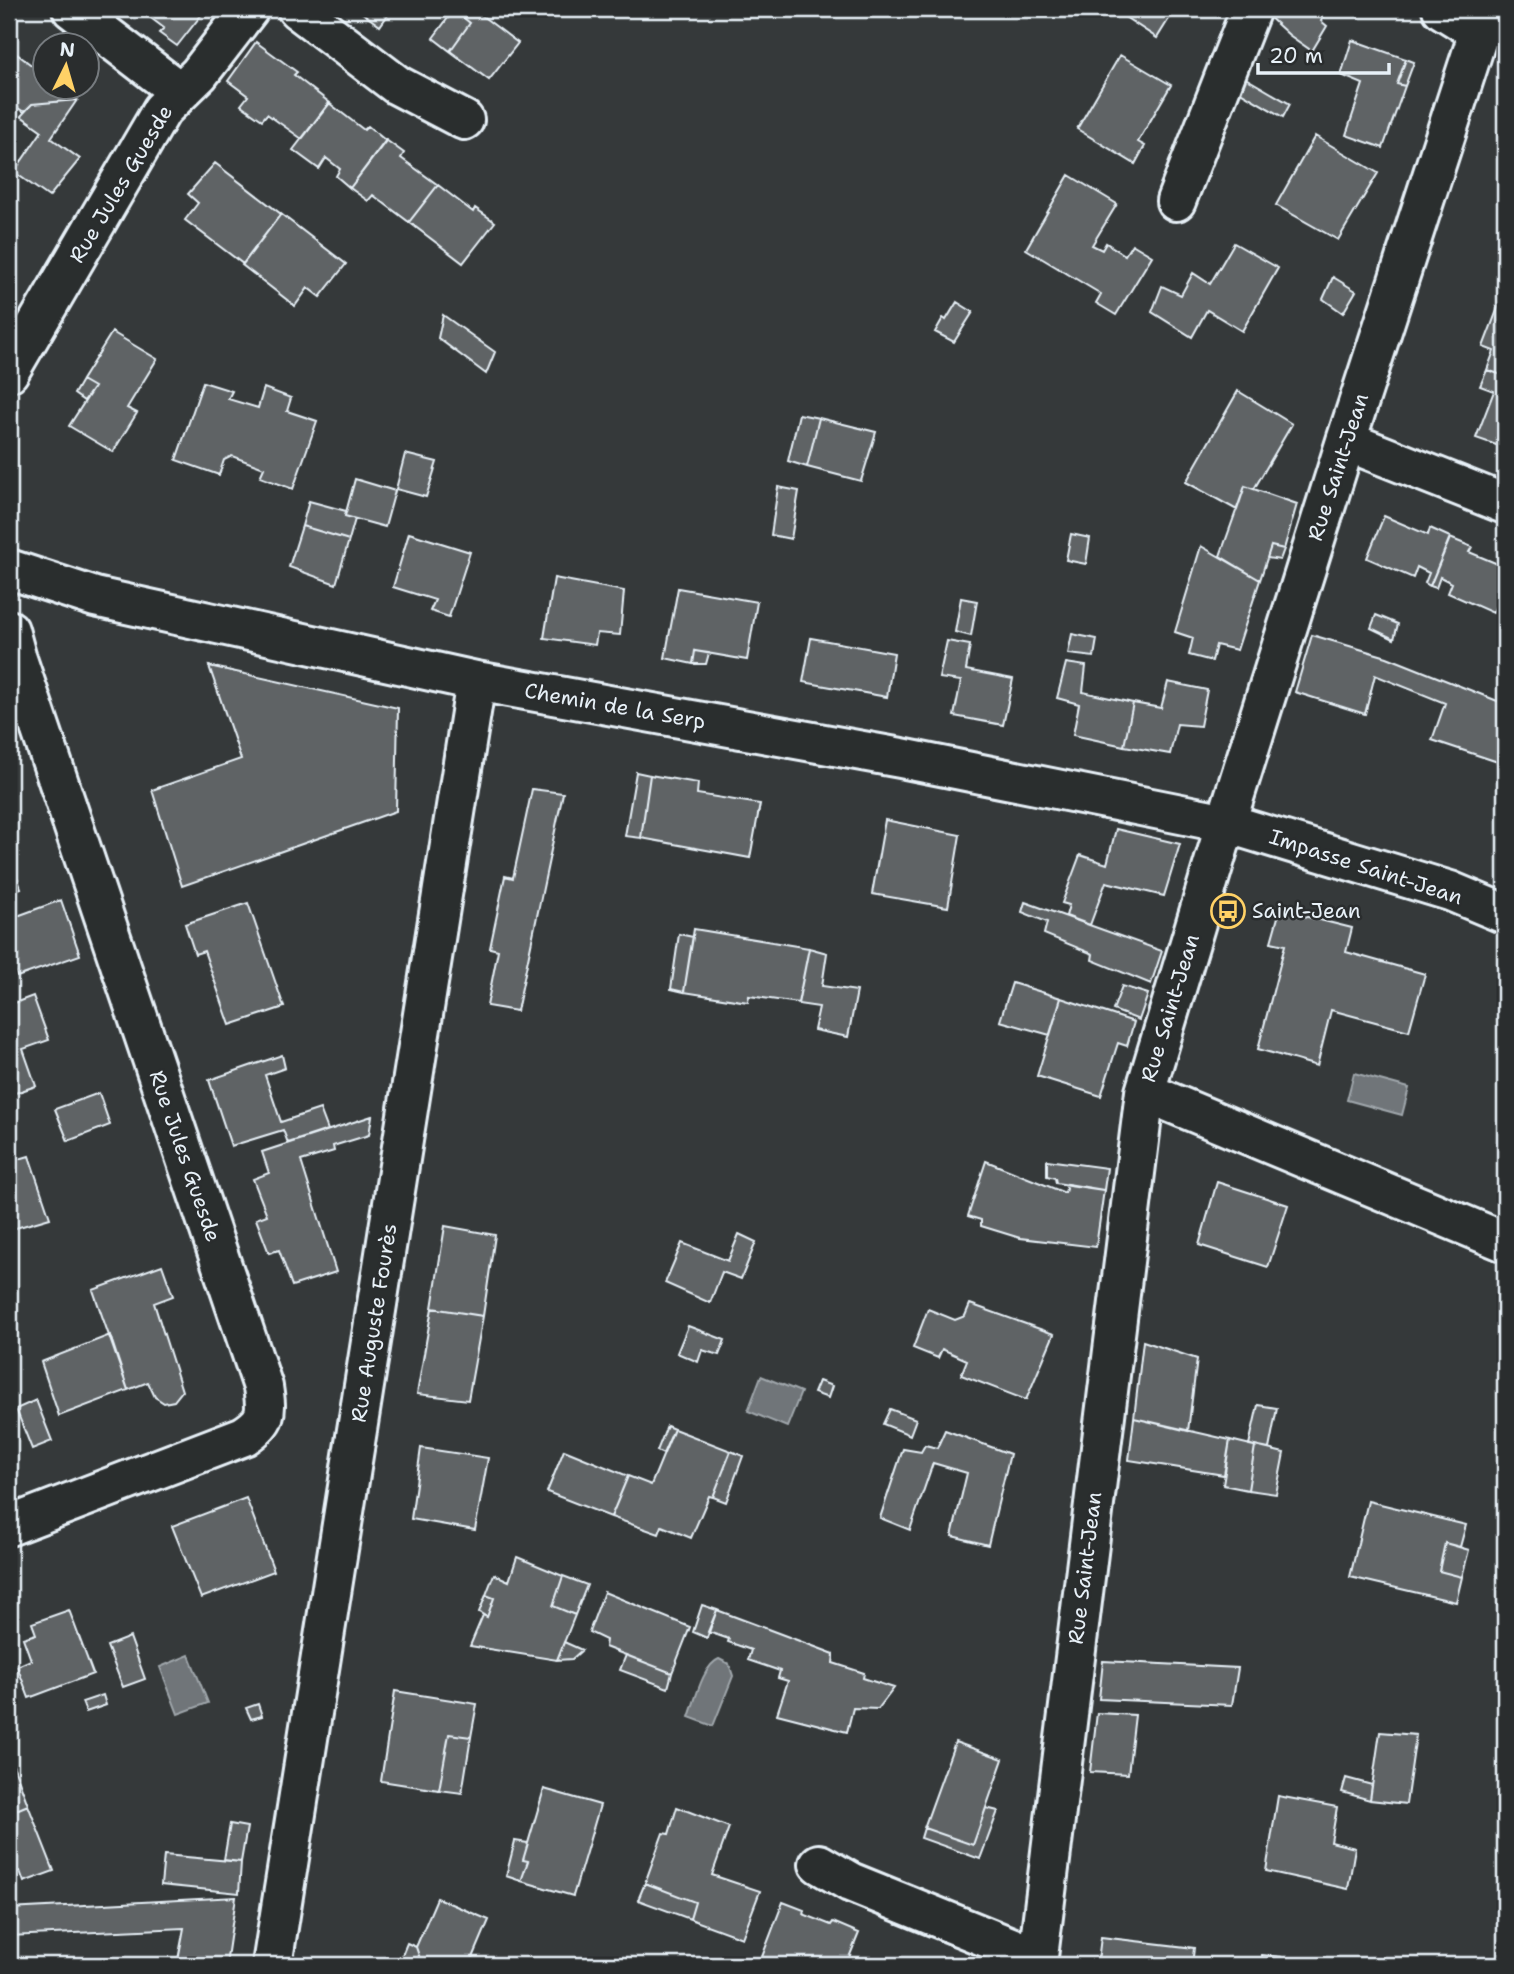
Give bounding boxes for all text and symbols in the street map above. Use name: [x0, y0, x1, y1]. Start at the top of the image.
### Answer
north arrow: [32, 32, 102, 102]
scale bar: [1258, 32, 1390, 76]
text: N: [59, 36, 76, 63]
text: 20 m: [1269, 42, 1323, 70]
street label: Rue Jules Guesde: [63, 100, 179, 268]
street label: Rue Saint-Jean: [1301, 390, 1375, 544]
street label: Chemin de la Serp: [522, 676, 708, 736]
street label: Impasse Saint-Jean: [1266, 824, 1466, 910]
bus stop icon: Saint-Jean: [1209, 892, 1247, 930]
place label: Saint-Jean: [1252, 898, 1361, 924]
street label: Rue Saint-Jean: [1134, 930, 1206, 1086]
street label: Rue Jules Guesde: [143, 1067, 227, 1245]
street label: Rue Auguste Fourès: [344, 1222, 404, 1424]
street label: Rue Saint-Jean: [1062, 1490, 1108, 1646]

